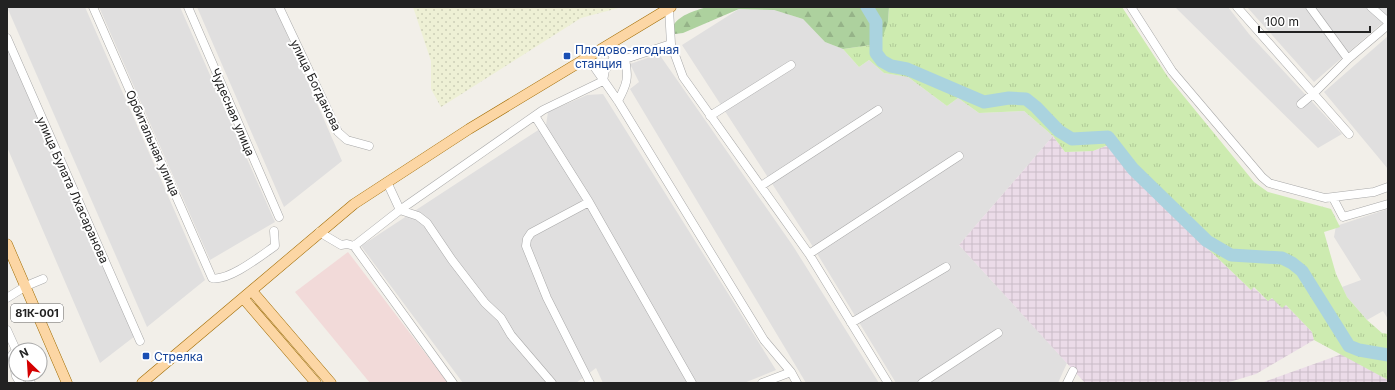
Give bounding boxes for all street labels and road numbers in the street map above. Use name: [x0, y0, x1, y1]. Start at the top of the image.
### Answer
street label: улица Богданова: [287, 37, 345, 133]
street label: Чудесная улица: [208, 66, 258, 158]
street label: Орбитальная улица: [123, 88, 183, 198]
street label: улица Булата Лхасаранова: [34, 114, 112, 266]
road number: 81К-001: [11, 304, 63, 322]

